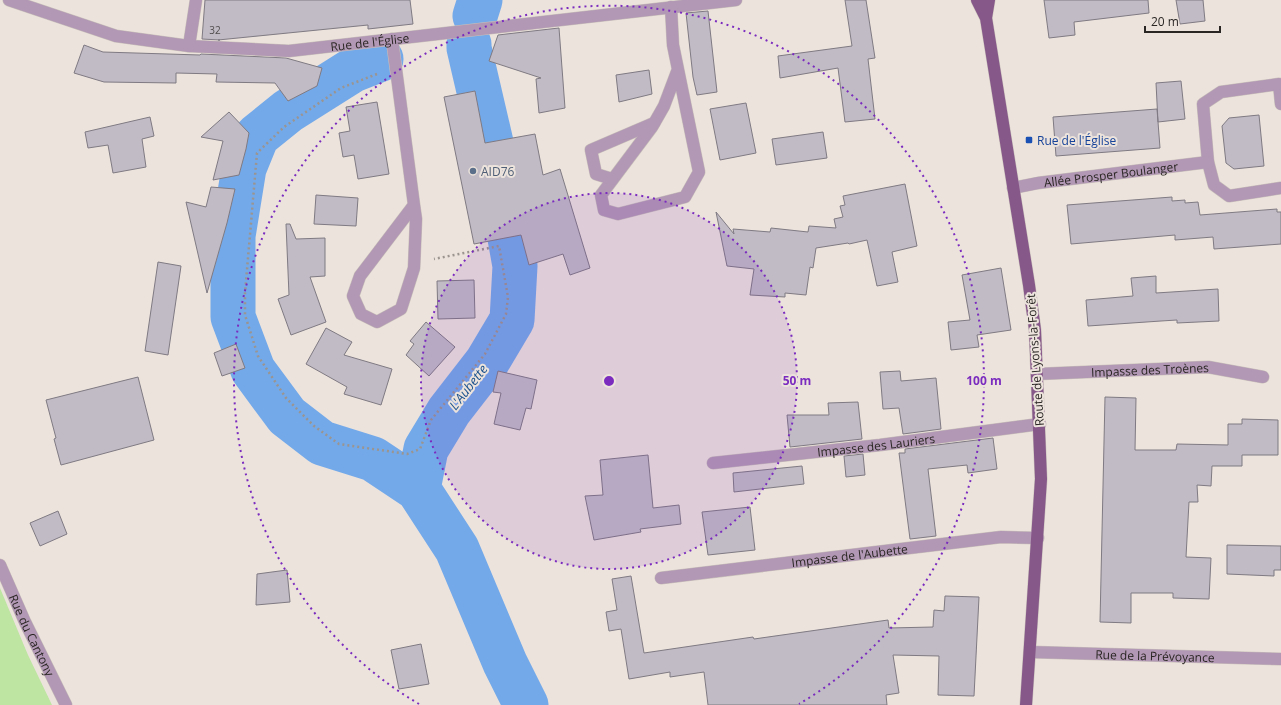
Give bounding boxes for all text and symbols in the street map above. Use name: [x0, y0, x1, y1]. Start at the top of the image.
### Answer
scale bar: [1145, 8, 1220, 34]
text: 20 m: [1151, 13, 1179, 30]
house number: 32: [209, 23, 221, 37]
street label: Rue de l'Église: [329, 29, 410, 55]
place label: Rue de l'Église: [1037, 132, 1116, 149]
marker: Rue de l'Église: [1024, 135, 1034, 145]
street label: Allée Prosper Boulanger: [1043, 157, 1179, 191]
place label: AID76: [481, 163, 515, 180]
marker: AID76: [468, 166, 478, 176]
street label: Route de Lyons-la-Forêt: [1022, 293, 1048, 427]
street label: Impasse des Troènes: [1091, 358, 1210, 380]
water label: L'Aubette: [445, 360, 492, 413]
text: 50 m: [783, 372, 811, 389]
text: 100 m: [966, 372, 1002, 389]
centre of rings: [602, 374, 616, 388]
street label: Impasse des Lauriers: [816, 429, 936, 460]
street label: Impasse de l'Aubette: [791, 540, 909, 571]
street label: Rue du Cantony: [5, 591, 59, 680]
street label: Rue de la Prévoyance: [1095, 645, 1215, 666]

